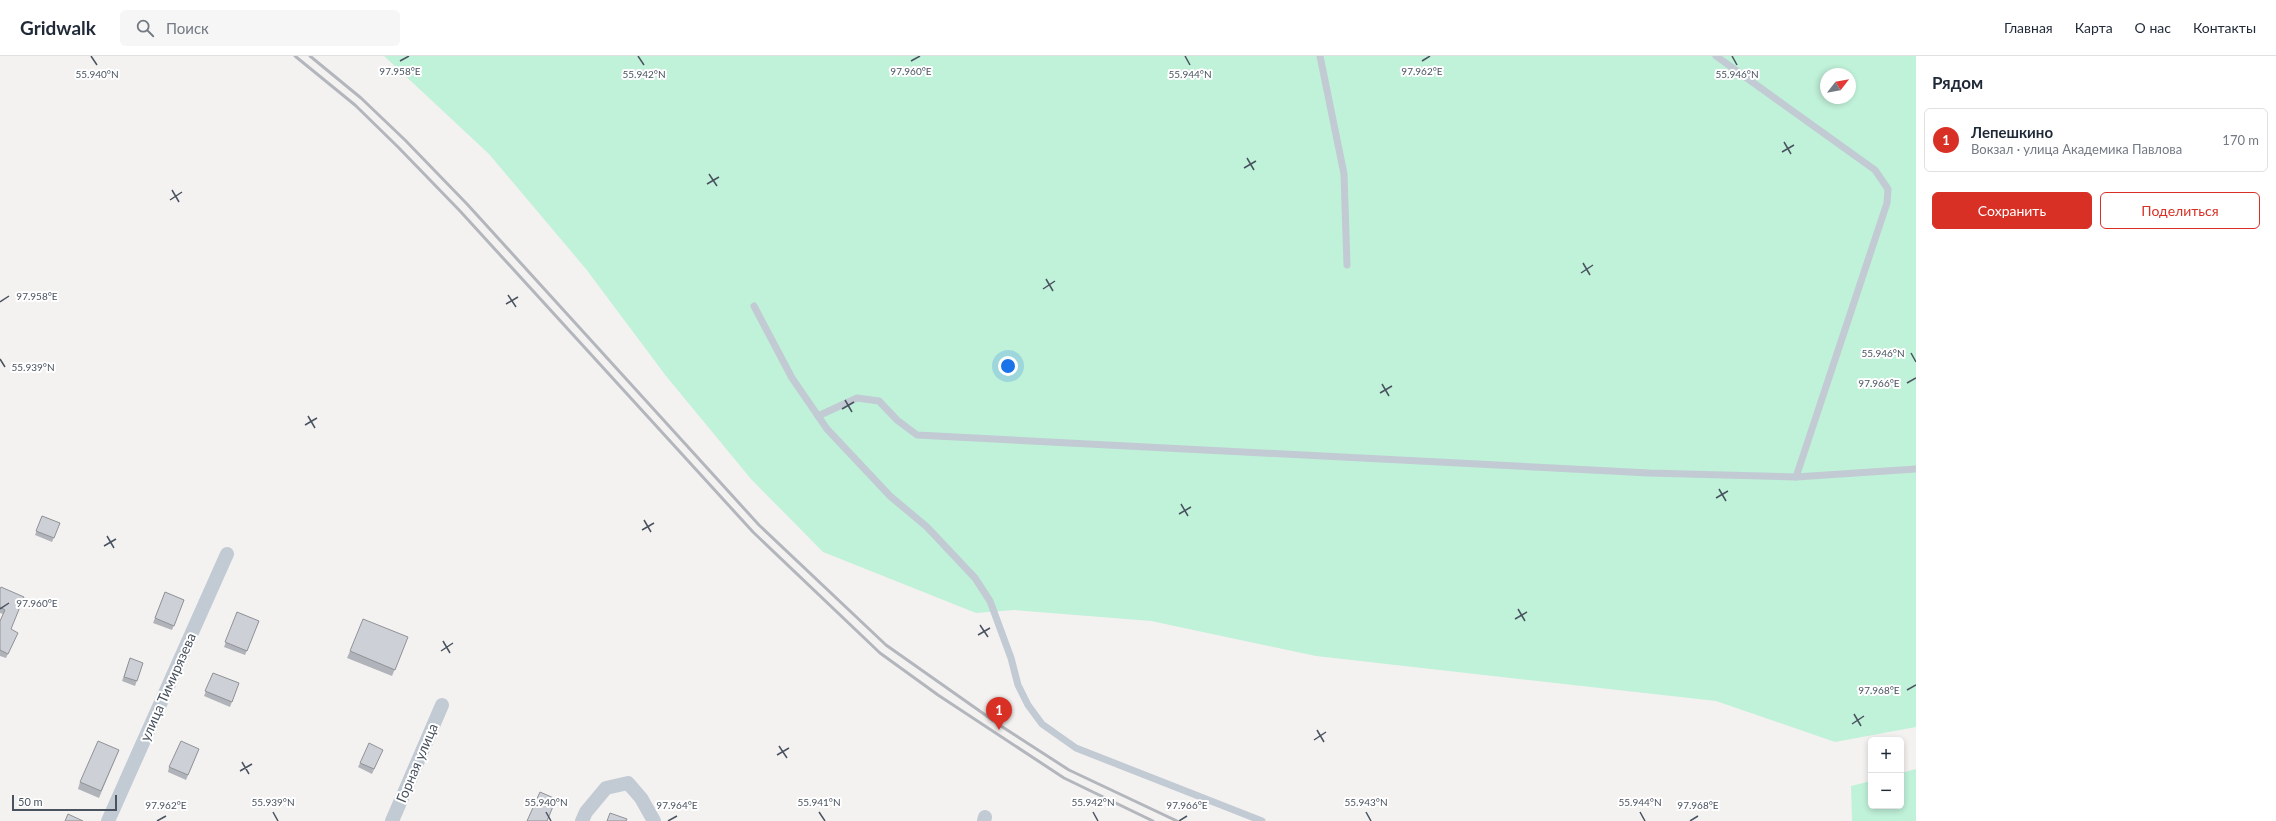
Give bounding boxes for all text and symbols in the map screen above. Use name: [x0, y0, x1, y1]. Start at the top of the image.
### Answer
search box: [120, 10, 400, 46]
text: Gridwalk: [20, 16, 96, 39]
icon: search: [134, 17, 156, 39]
text: Поиск: [166, 19, 209, 37]
text: Главная: [2004, 19, 2053, 36]
text: Карта: [2075, 19, 2113, 36]
text: О нас: [2135, 19, 2171, 36]
text: Контакты: [2193, 19, 2256, 36]
text: 97.958°E: [379, 65, 421, 77]
text: 97.960°E: [890, 65, 932, 77]
text: 97.962°E: [1401, 65, 1443, 77]
text: 55.940°N: [75, 68, 119, 80]
text: 55.942°N: [622, 68, 666, 80]
text: 55.944°N: [1168, 68, 1212, 80]
text: 55.946°N: [1715, 68, 1759, 80]
north arrow: [1820, 68, 1856, 104]
text: Рядом: [1932, 72, 1983, 93]
text: Лепешкино: [1971, 123, 2053, 141]
text: 1: [1942, 132, 1950, 148]
text: 170 m: [2222, 132, 2259, 148]
text: Вокзал · улица Академика Павлова: [1971, 141, 2182, 157]
button: Сохранить: [1932, 192, 2092, 229]
button: Поделиться: [2100, 192, 2260, 229]
text: 97.958°E: [16, 290, 58, 302]
text: 55.946°N: [1861, 347, 1905, 359]
your location: [998, 356, 1018, 376]
text: 55.939°N: [11, 361, 55, 373]
text: 97.966°E: [1858, 377, 1900, 389]
text: 97.960°E: [16, 597, 58, 609]
street label: улица Тимирязева: [136, 630, 199, 744]
text: 97.968°E: [1858, 684, 1900, 696]
pin: 1: [986, 697, 1012, 730]
street label: Горная улица: [392, 721, 441, 805]
map controls: [1868, 737, 1904, 809]
button: +: [1868, 737, 1904, 773]
button: −: [1868, 773, 1904, 809]
scale bar: [12, 793, 117, 812]
text: 50 m: [18, 795, 43, 808]
text: 55.939°N: [251, 796, 295, 808]
text: 55.940°N: [524, 796, 568, 808]
text: 55.941°N: [797, 796, 841, 808]
text: 55.942°N: [1071, 796, 1115, 808]
text: 55.943°N: [1344, 796, 1388, 808]
text: 55.944°N: [1618, 796, 1662, 808]
text: 97.962°E: [145, 799, 187, 811]
text: 97.964°E: [656, 799, 698, 811]
text: 97.966°E: [1166, 799, 1208, 811]
text: 97.968°E: [1677, 799, 1719, 811]

